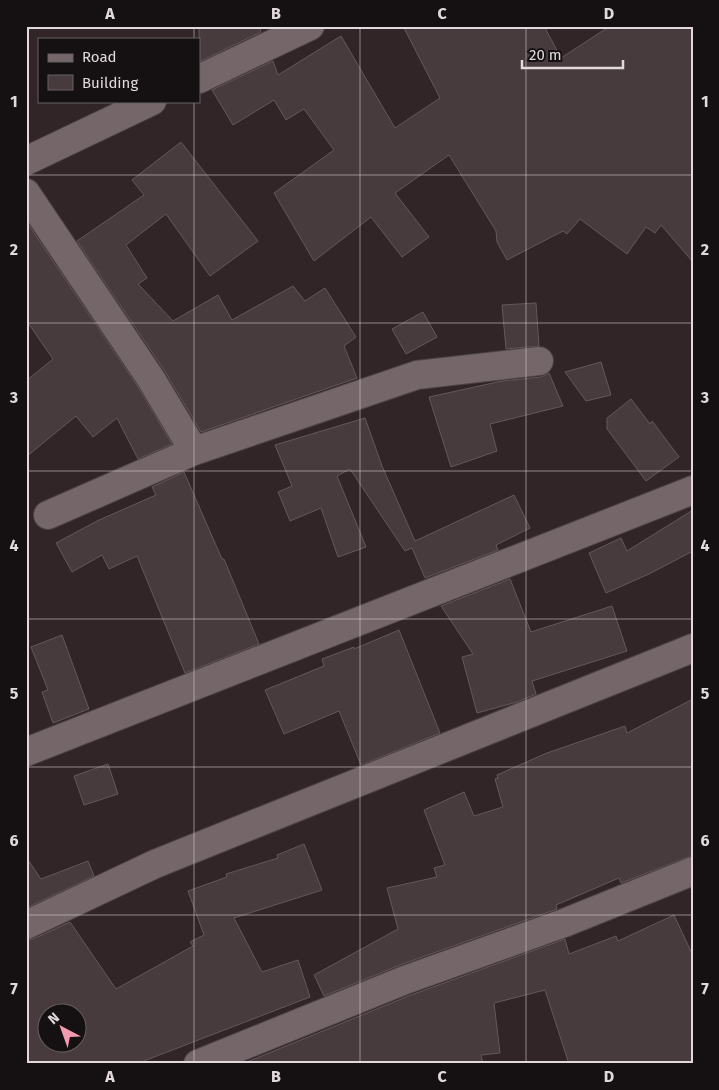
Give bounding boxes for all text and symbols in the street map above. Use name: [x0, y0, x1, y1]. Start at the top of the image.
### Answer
text: A: [104, 4, 115, 23]
text: B: [271, 4, 281, 23]
text: C: [437, 4, 447, 23]
text: D: [604, 4, 614, 23]
legend: [38, 38, 200, 102]
scale bar: [522, 38, 623, 70]
text: 20 m: [529, 46, 562, 64]
text: Road: [82, 48, 117, 66]
text: Building: [82, 74, 138, 92]
text: 1: [10, 92, 18, 111]
text: 1: [701, 92, 709, 111]
text: 2: [10, 240, 18, 259]
text: 2: [701, 240, 709, 259]
text: 3: [9, 388, 18, 407]
text: 3: [700, 388, 709, 407]
text: 4: [9, 536, 19, 555]
text: 4: [700, 536, 710, 555]
text: 5: [10, 684, 19, 703]
text: 5: [701, 684, 710, 703]
text: 6: [9, 831, 19, 850]
text: 6: [700, 831, 710, 850]
text: 7: [10, 979, 18, 998]
text: 7: [701, 979, 709, 998]
north arrow: [38, 1002, 88, 1052]
text: N: [45, 1009, 63, 1028]
text: A: [104, 1067, 115, 1086]
text: B: [271, 1067, 281, 1086]
text: C: [437, 1067, 447, 1086]
text: D: [604, 1067, 614, 1086]

